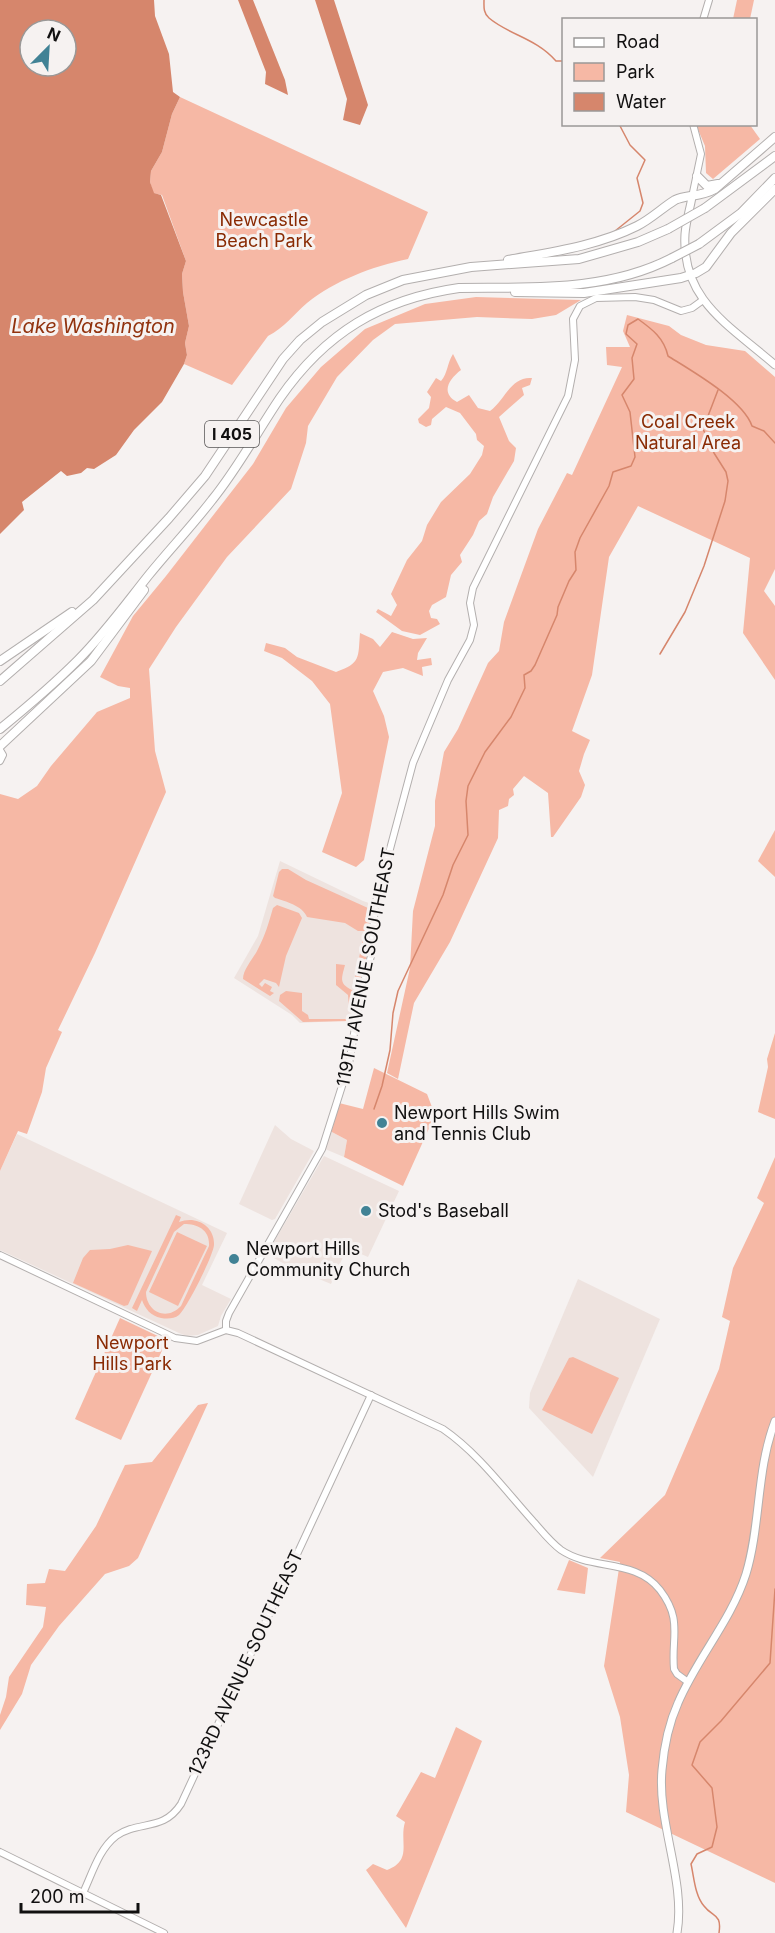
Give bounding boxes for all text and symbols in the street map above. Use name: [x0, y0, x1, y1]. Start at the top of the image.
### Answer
north arrow: [18, 18, 78, 78]
legend: [562, 18, 757, 126]
text: N: [44, 23, 64, 46]
text: Road: [616, 31, 659, 52]
text: Park: [616, 61, 655, 82]
text: Water: [616, 91, 666, 112]
park label: Newcastle Beach Park: [215, 209, 313, 251]
water label: Lake Washington: [11, 314, 175, 338]
park label: Coal Creek Natural Area: [635, 411, 741, 453]
road number: I 405: [205, 421, 259, 447]
street label: 119TH AVENUE SOUTHEAST: [332, 846, 399, 1088]
place label: Newport Hills Swim and Tennis Club: [394, 1102, 560, 1144]
marker: Newport Hills Swim and Tennis Club: [375, 1116, 389, 1130]
place label: Stod's Baseball: [378, 1200, 509, 1221]
marker: Stod's Baseball: [359, 1204, 373, 1218]
place label: Newport Hills Community Church: [246, 1238, 410, 1280]
marker: Newport Hills Community Church: [227, 1252, 241, 1266]
park label: Newport Hills Park: [92, 1332, 172, 1374]
street label: 123RD AVENUE SOUTHEAST: [184, 1547, 307, 1779]
scale bar: [21, 1876, 138, 1914]
text: 200 m: [30, 1886, 85, 1907]

